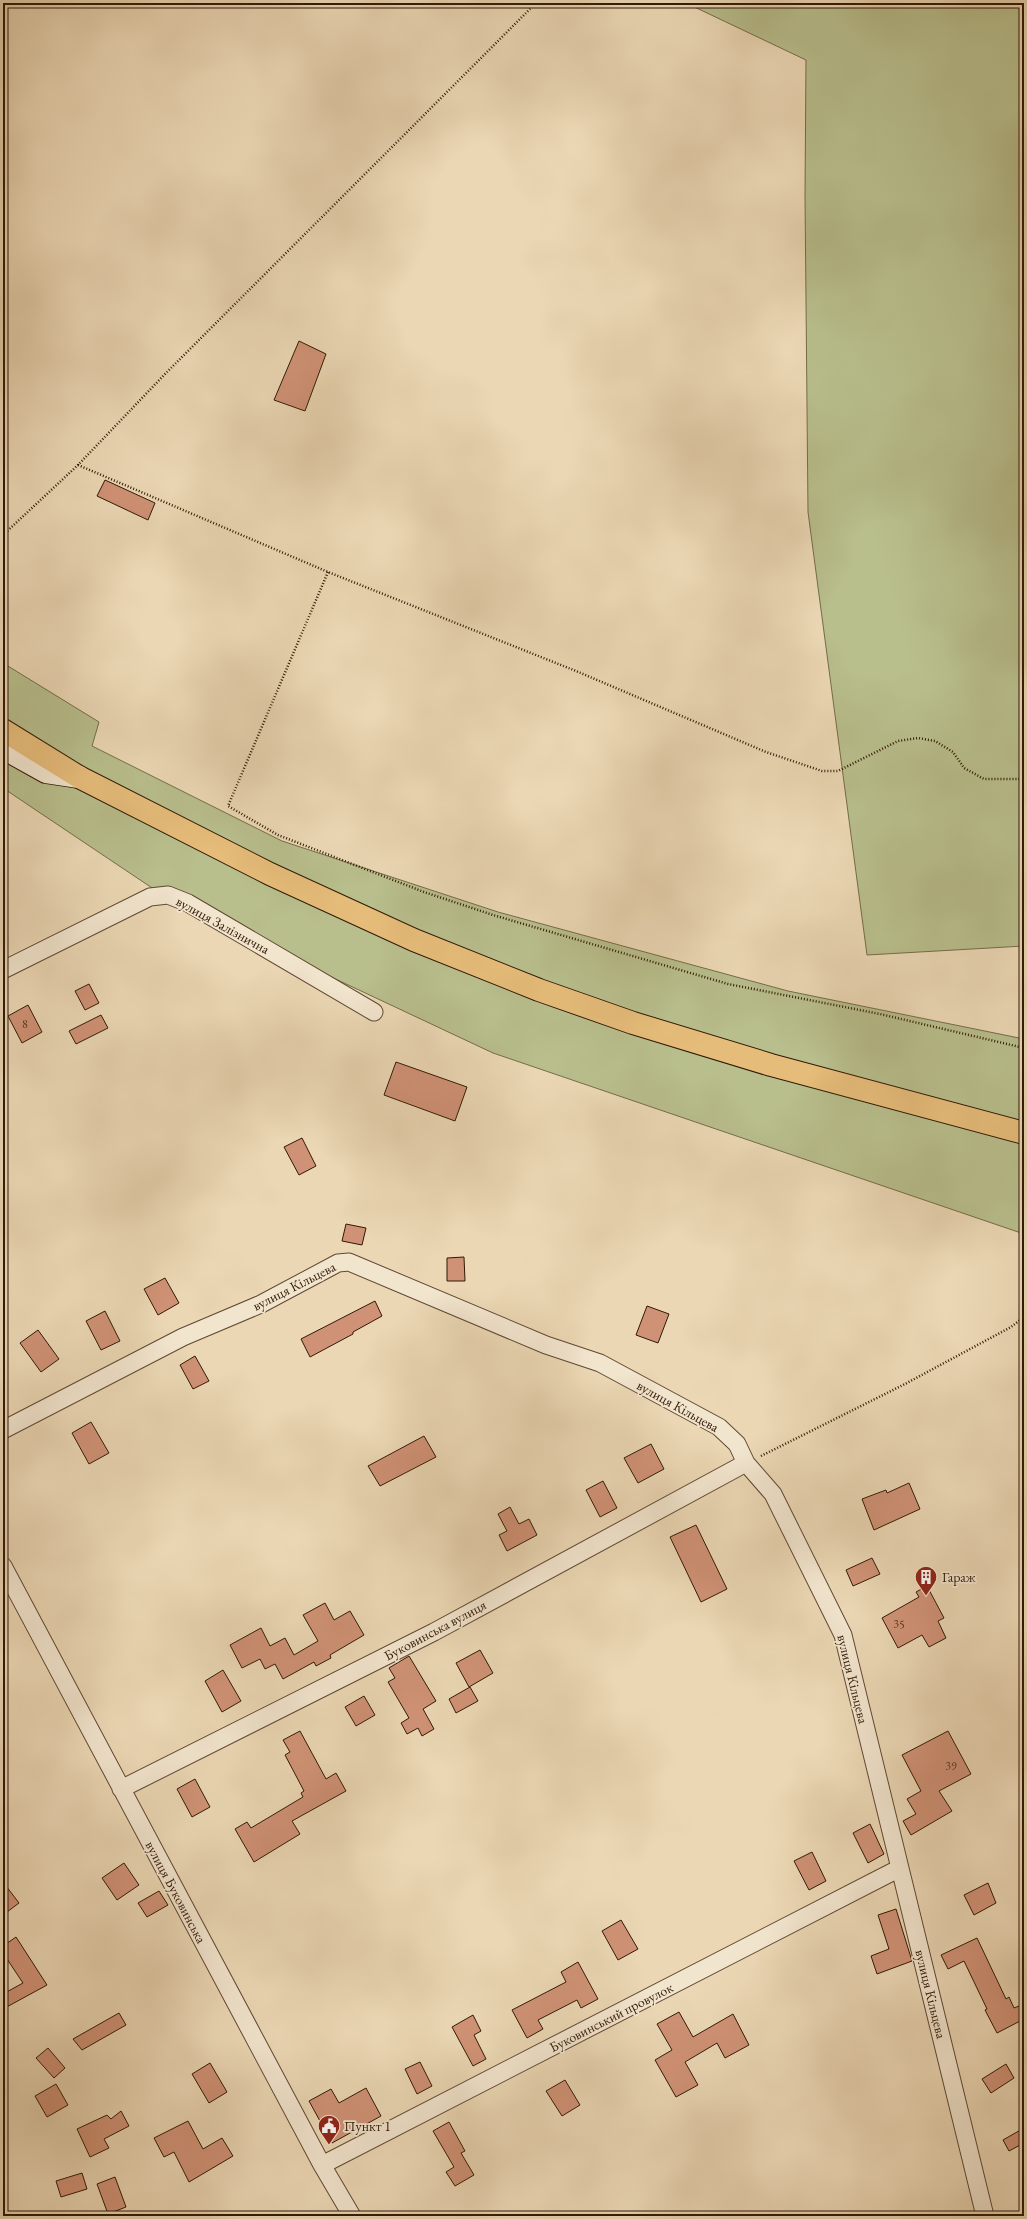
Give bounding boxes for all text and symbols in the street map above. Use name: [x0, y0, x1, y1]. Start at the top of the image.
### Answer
street label: вулиця Залізнична: [173, 892, 273, 958]
house number: 8: [22, 1016, 28, 1032]
street label: вулиця Кільцева: [249, 1257, 339, 1315]
street label: вулиця Кільцева: [634, 1376, 722, 1436]
building icon: Гараж: [913, 1564, 939, 1597]
place label: Гараж: [942, 1568, 976, 1586]
street label: Буковинська вулиця: [381, 1595, 489, 1665]
house number: 35: [893, 1616, 905, 1632]
street label: вулиця Кільцева: [833, 1633, 873, 1726]
house number: 39: [945, 1758, 957, 1774]
street label: вулиця Буковинська: [141, 1838, 211, 1947]
street label: вулиця Кільцева: [911, 1948, 951, 2041]
street label: Буковинський провулок: [546, 1978, 676, 2056]
public building icon: Пункт 1: [316, 2113, 342, 2146]
place label: Пункт 1: [344, 2117, 391, 2135]

